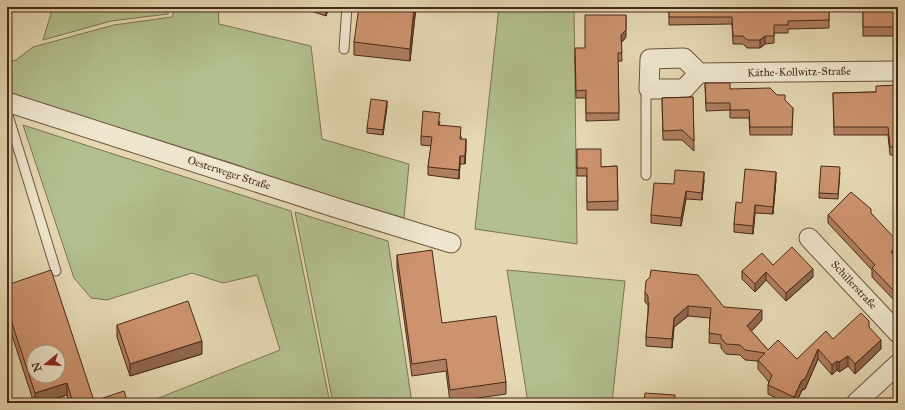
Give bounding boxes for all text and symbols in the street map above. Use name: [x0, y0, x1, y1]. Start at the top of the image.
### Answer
street label: Käthe-Kollwitz-Straße: [747, 65, 851, 79]
street label: Oesterweger Straße: [186, 153, 273, 193]
street label: Schillerstraße: [828, 258, 880, 312]
north arrow: [26, 344, 66, 384]
text: N: [29, 360, 45, 373]

